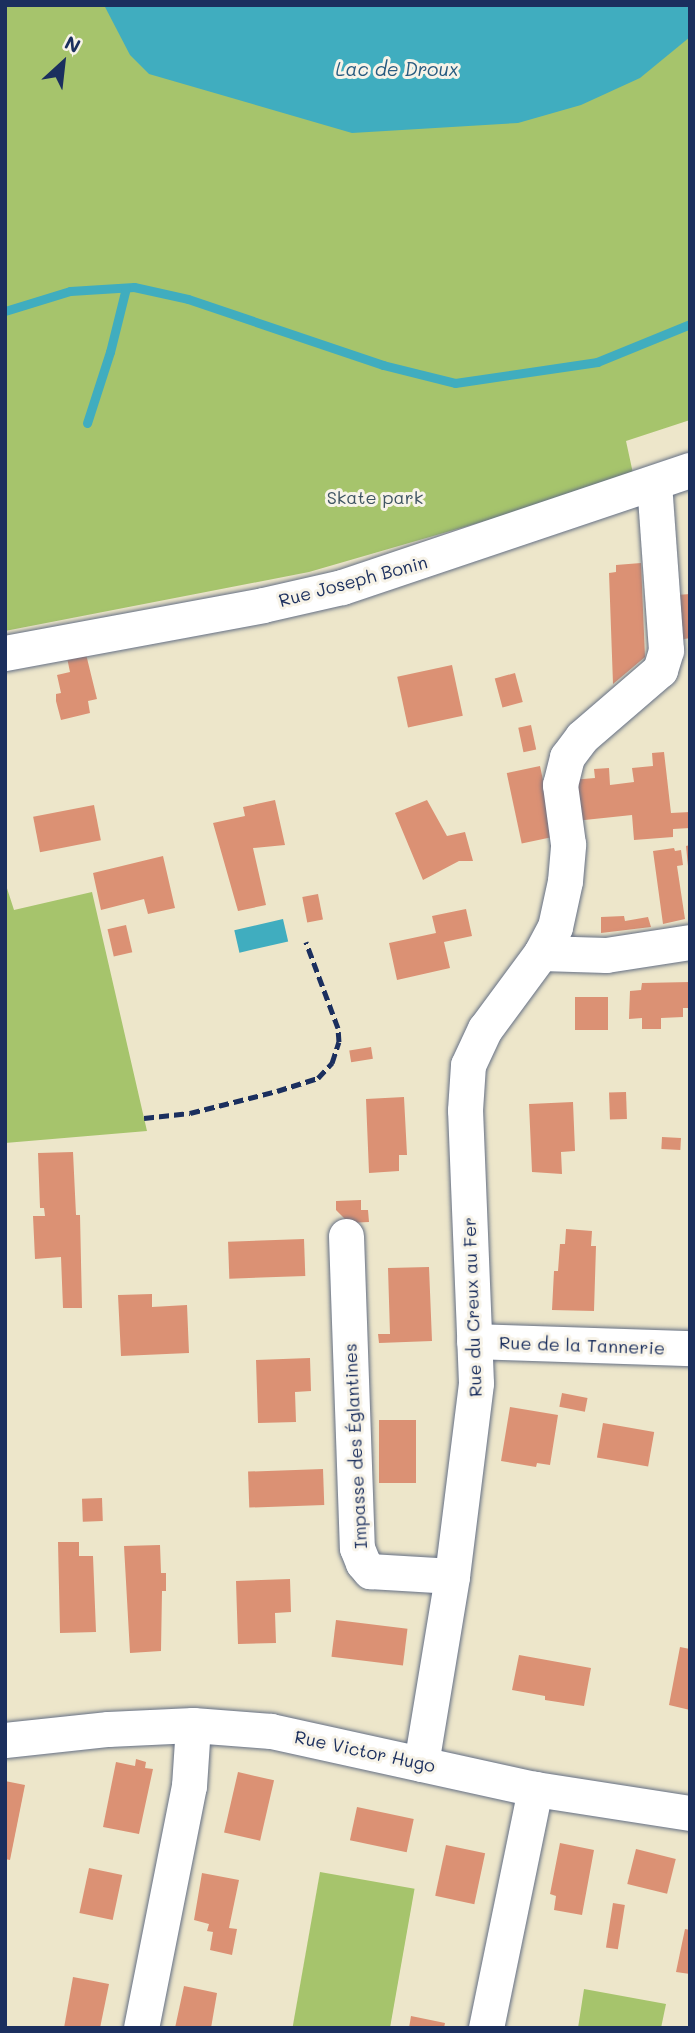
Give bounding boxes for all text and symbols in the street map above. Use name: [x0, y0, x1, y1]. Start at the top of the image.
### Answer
north arrow: [28, 28, 98, 98]
text: N: [61, 29, 85, 58]
water label: Lac de Droux: [336, 58, 458, 80]
park label: Skate park: [327, 486, 423, 508]
street label: Rue Joseph Bonin: [276, 551, 430, 611]
street label: Rue du Creux au Fer: [458, 1217, 486, 1397]
street label: Rue de la Tannerie: [499, 1331, 665, 1359]
street label: Impasse des Églantines: [339, 1343, 371, 1549]
street label: Rue Victor Hugo: [293, 1726, 437, 1776]

